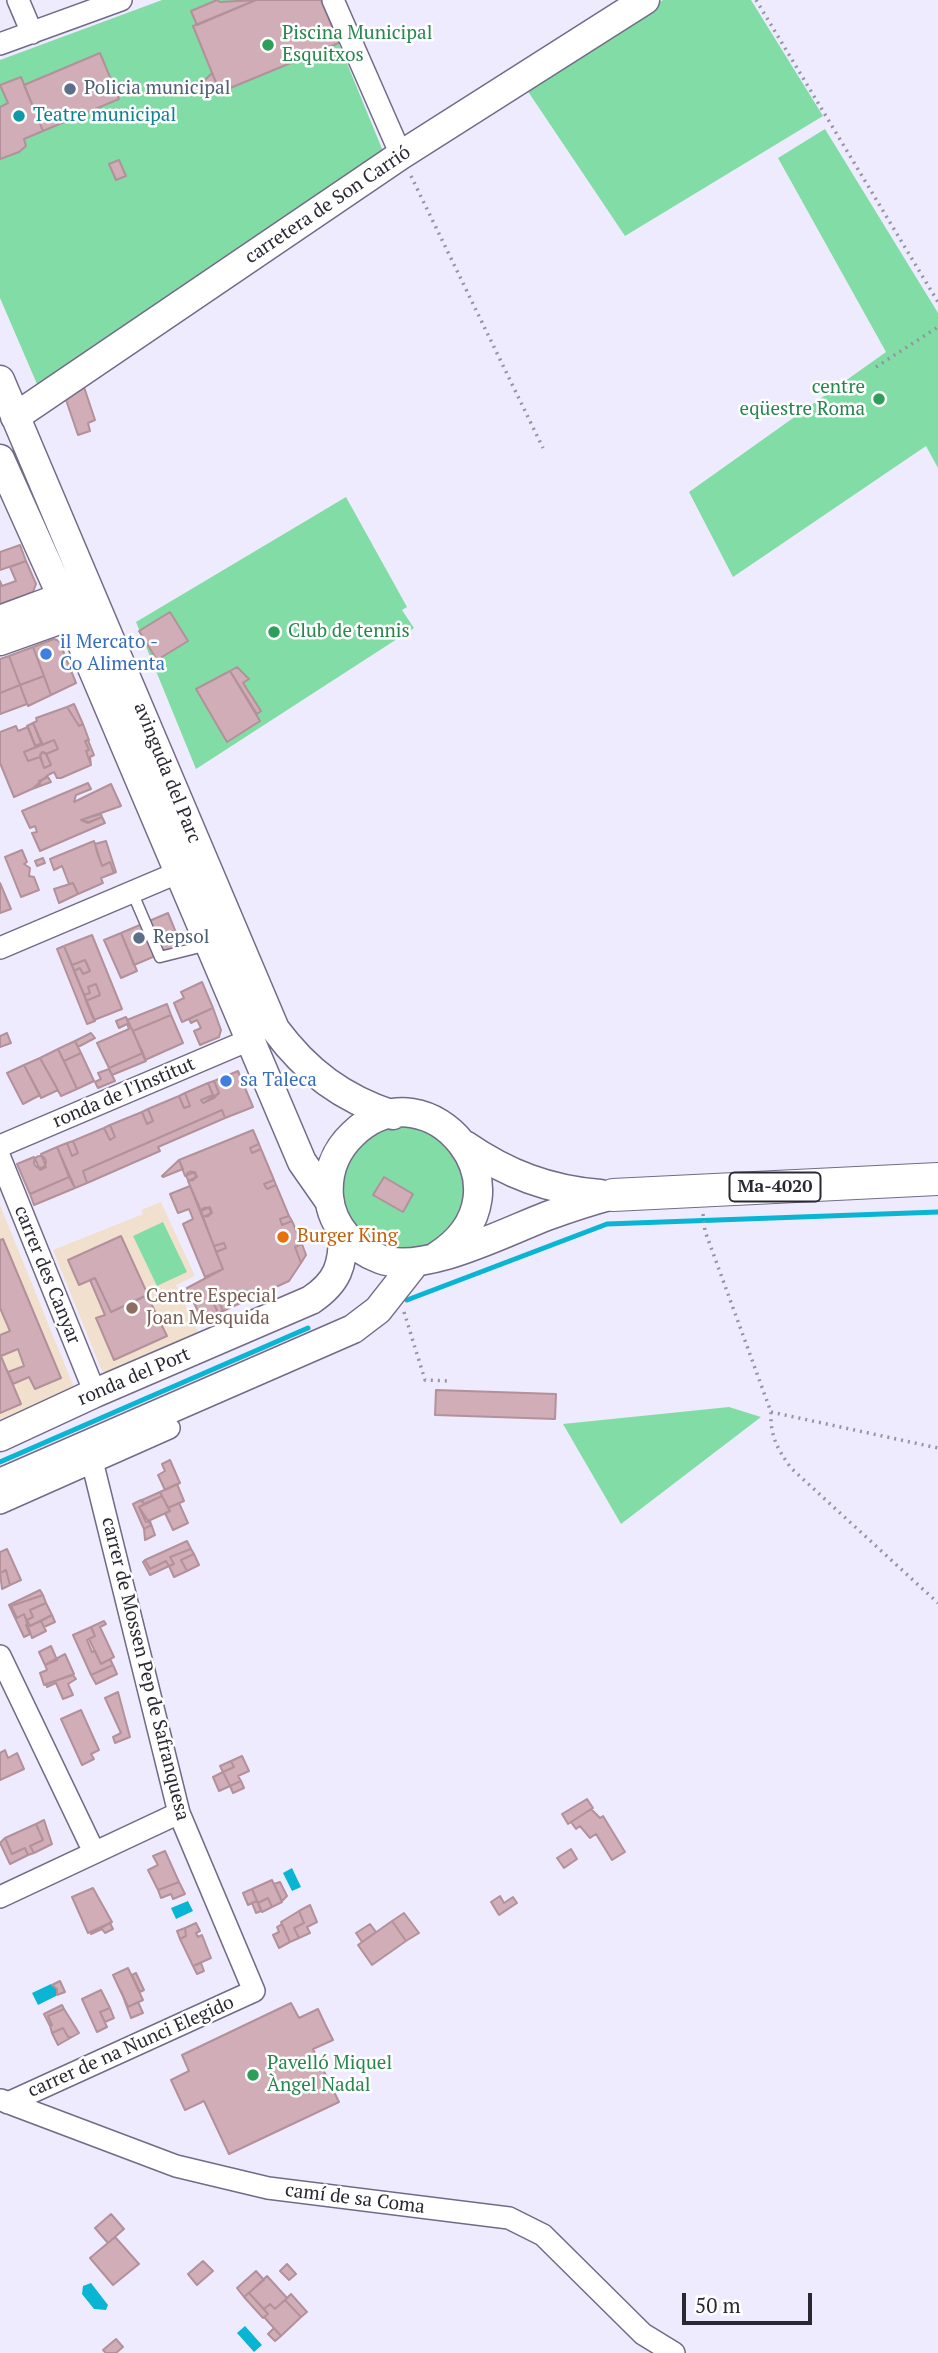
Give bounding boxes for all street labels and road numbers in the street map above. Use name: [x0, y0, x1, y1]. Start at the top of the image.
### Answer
street label: carretera de Son Carrió: [241, 141, 415, 269]
street label: avinguda del Parc: [128, 699, 206, 847]
street label: ronda de l'Institut: [49, 1053, 199, 1133]
road number: Ma-4020: [730, 1172, 820, 1202]
street label: carrer des Canyar: [9, 1203, 85, 1347]
street label: ronda del Port: [74, 1343, 194, 1411]
street label: carrer de Mossen Pep de Safranquesa: [96, 1515, 194, 1823]
street label: carrer de na Nunci Elegido: [24, 1991, 238, 2103]
street label: camí de sa Coma: [284, 2179, 426, 2219]

